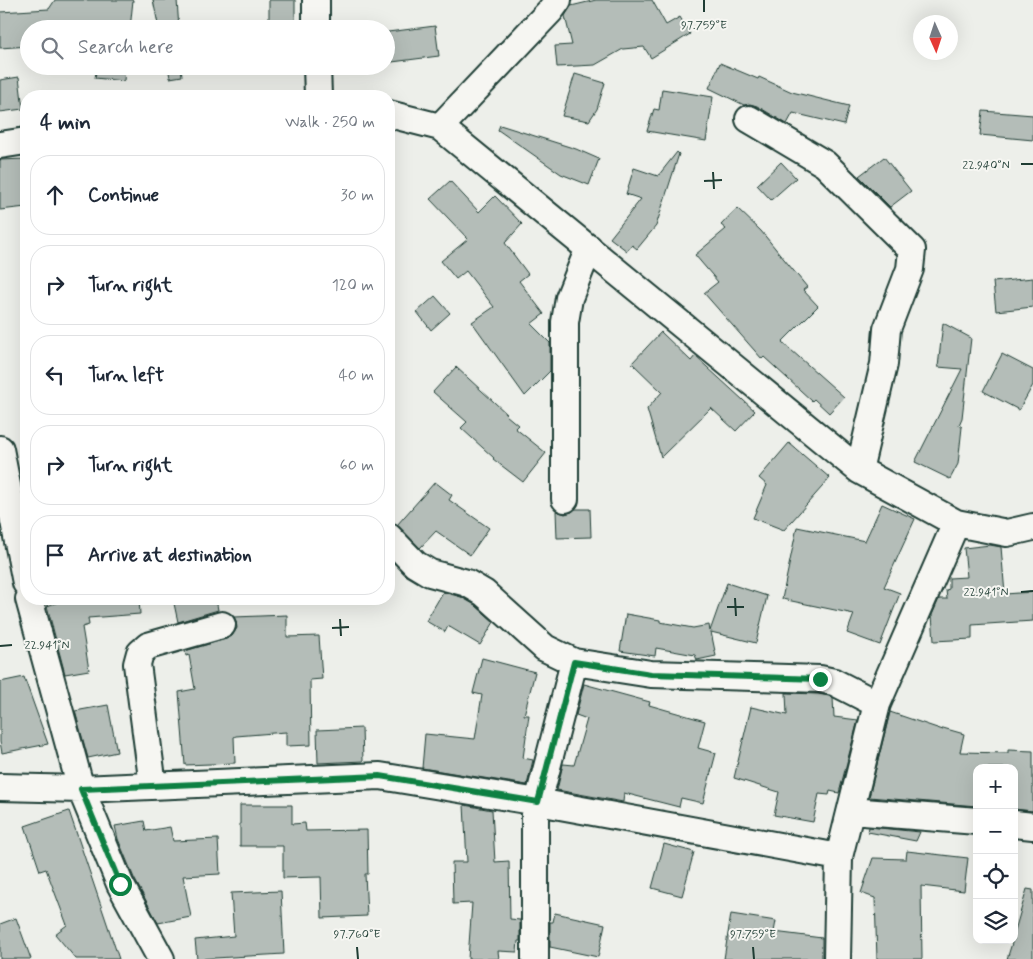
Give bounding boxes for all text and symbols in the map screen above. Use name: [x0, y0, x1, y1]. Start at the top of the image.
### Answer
north arrow: [913, 15, 958, 60]
text: 97.759°E: [681, 18, 727, 34]
search box: [20, 20, 395, 75]
icon: search: [38, 34, 66, 62]
text: Search here: [78, 35, 174, 60]
text: 4 min: [40, 109, 91, 137]
text: Walk · 250 m: [285, 112, 375, 133]
text: 22.940°N: [962, 158, 1010, 174]
icon: ahead: [41, 181, 69, 209]
text: Continue: [88, 183, 159, 208]
text: 30 m: [341, 185, 374, 206]
icon: right: [41, 271, 69, 299]
text: Turn right: [88, 273, 172, 298]
text: 120 m: [332, 275, 374, 296]
icon: left: [41, 361, 69, 389]
text: Turn left: [88, 363, 164, 388]
text: 40 m: [338, 365, 374, 386]
icon: right: [41, 451, 69, 479]
text: Turn right: [88, 453, 172, 478]
text: 60 m: [340, 455, 374, 476]
icon: arrive: [41, 541, 69, 569]
text: Arrive at destination: [88, 543, 252, 568]
text: 22.941°N: [964, 585, 1008, 601]
text: 22.941°N: [25, 638, 69, 654]
route end: [809, 668, 832, 691]
map controls: [973, 764, 1018, 944]
button: +: [973, 764, 1018, 809]
button: −: [973, 809, 1018, 854]
button: locate: [973, 854, 1018, 899]
route start: [109, 873, 132, 896]
button: layers: [973, 899, 1018, 944]
text: 97.760°E: [334, 927, 380, 943]
text: 97.759°E: [730, 927, 776, 943]

